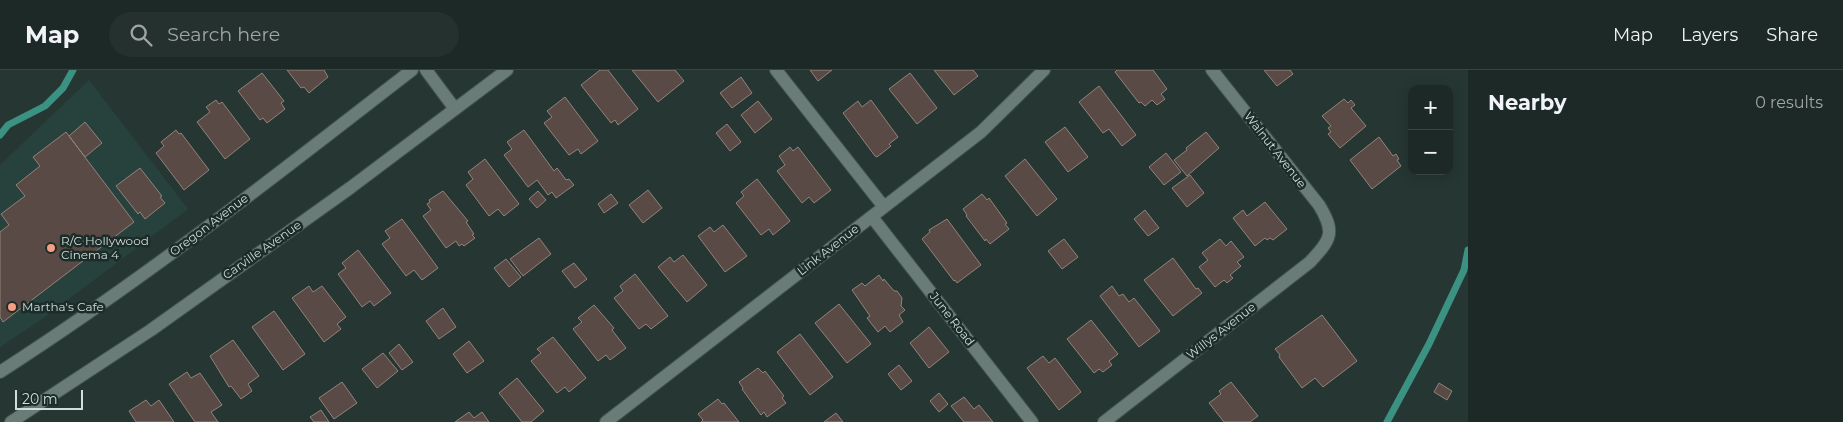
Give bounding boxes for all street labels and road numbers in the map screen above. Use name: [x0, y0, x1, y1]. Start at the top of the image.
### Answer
street label: Walnut Avenue: [1241, 109, 1310, 191]
street label: Oregon Avenue: [167, 190, 251, 259]
street label: Carville Avenue: [220, 217, 304, 282]
street label: Link Avenue: [794, 221, 861, 278]
street label: June Road: [926, 288, 978, 349]
street label: Willys Avenue: [1183, 299, 1258, 362]

